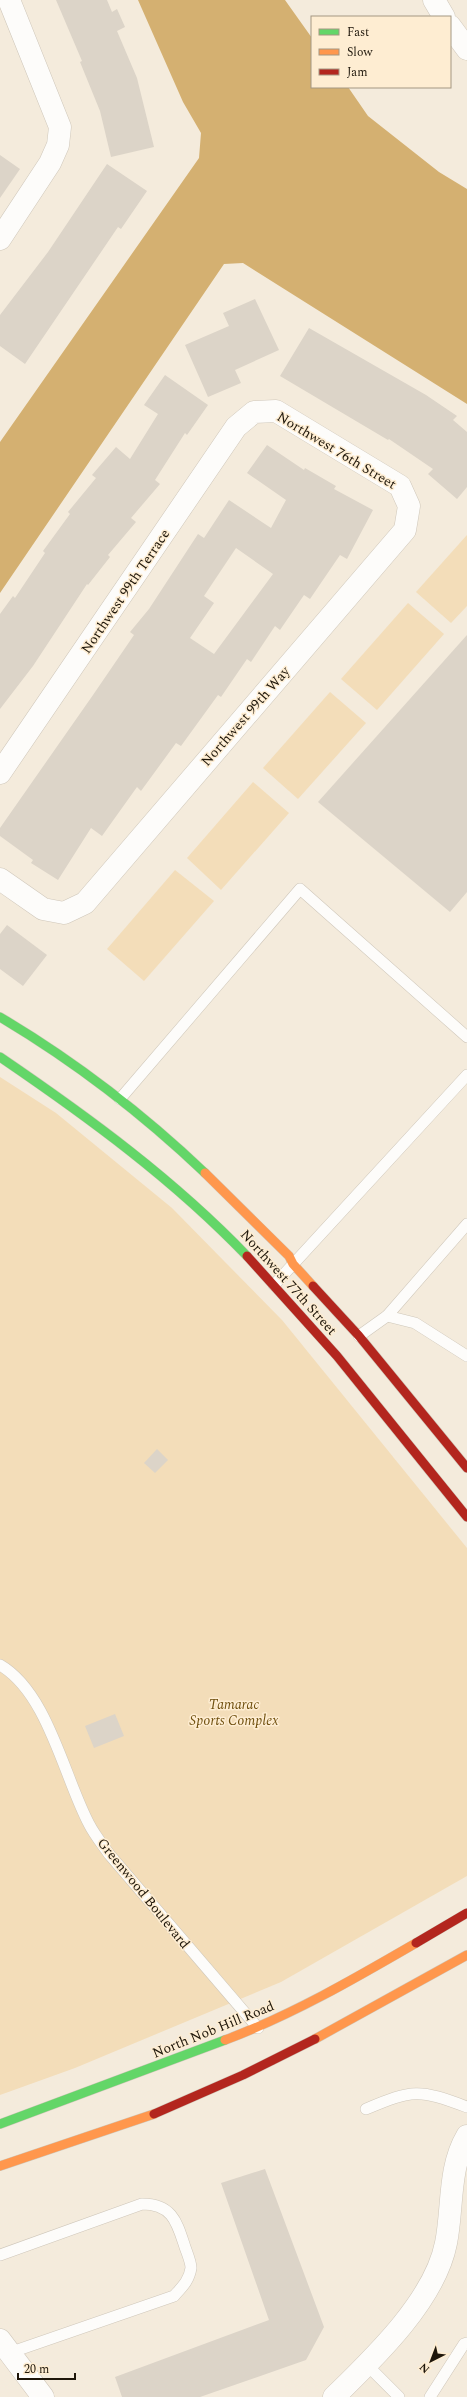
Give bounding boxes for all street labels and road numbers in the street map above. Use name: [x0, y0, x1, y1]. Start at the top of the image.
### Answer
street label: Northwest 76th Street: [273, 406, 401, 495]
street label: Northwest 99th Terrace: [76, 524, 175, 658]
street label: Northwest 99th Way: [196, 661, 296, 771]
street label: Northwest 77th Street: [235, 1225, 342, 1340]
street label: Greenwood Boulevard: [92, 1833, 195, 1954]
street label: North Nob Hill Road: [149, 1995, 278, 2064]

